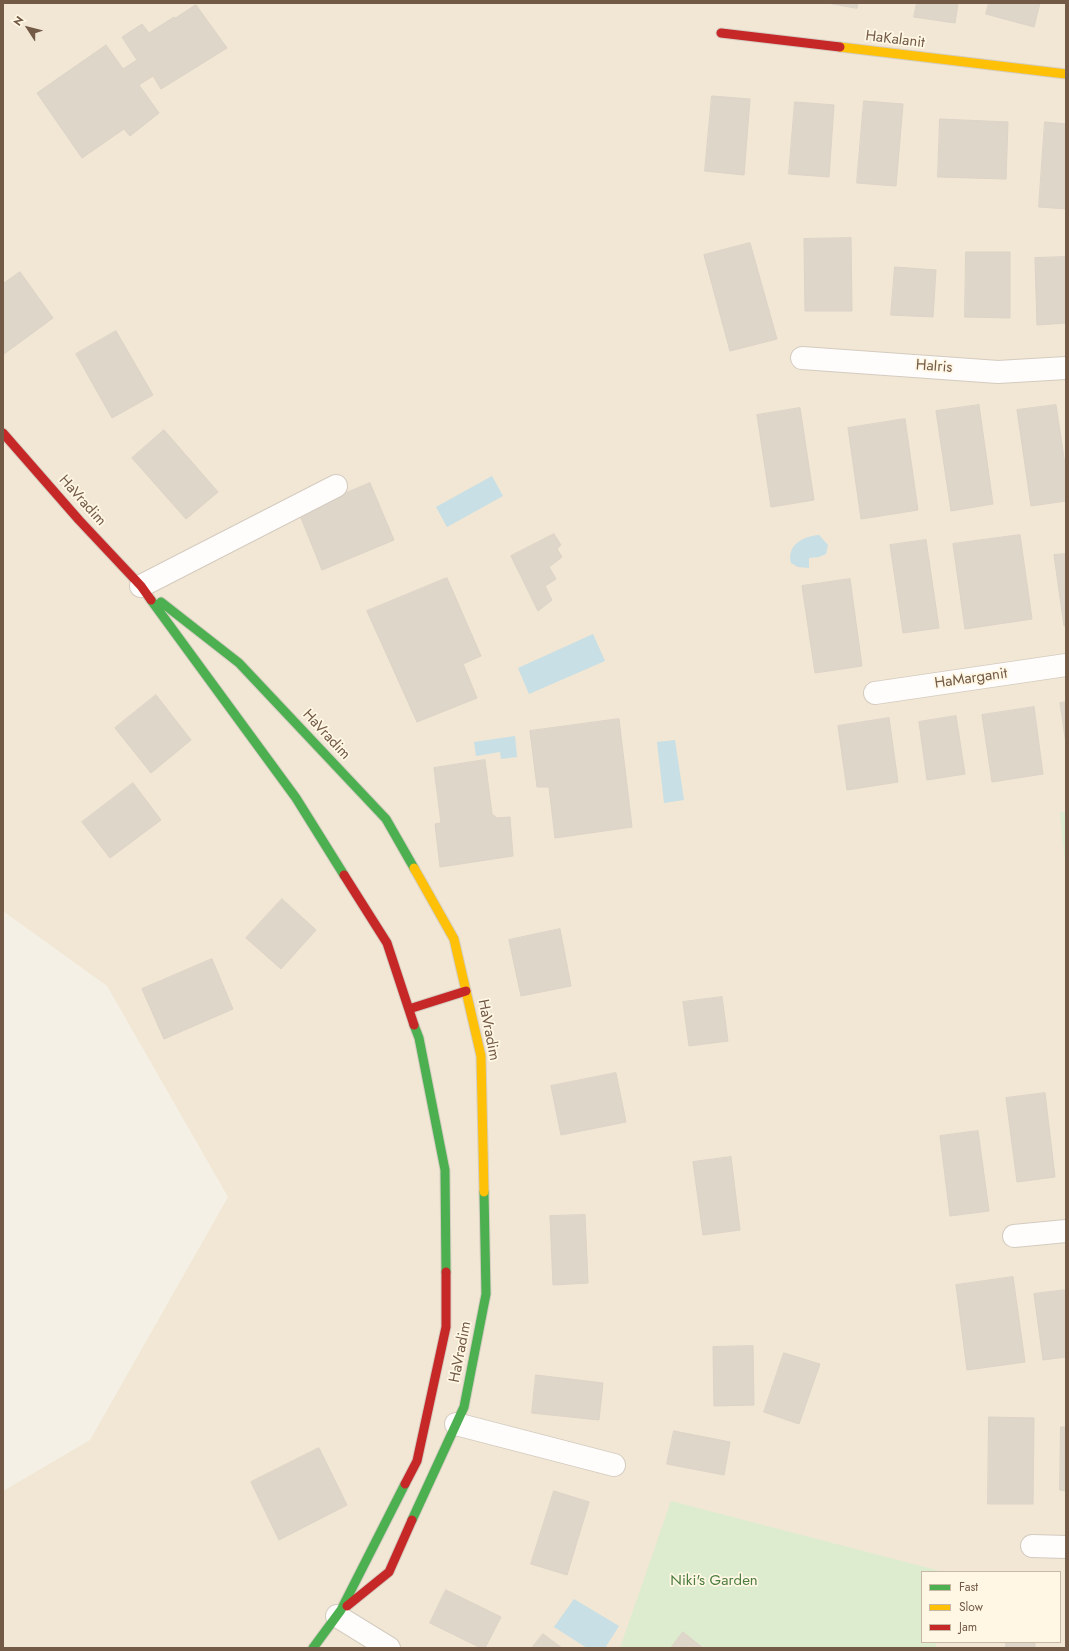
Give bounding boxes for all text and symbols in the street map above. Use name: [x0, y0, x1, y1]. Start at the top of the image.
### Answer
north arrow: [8, 8, 48, 48]
text: N: [9, 13, 27, 29]
street label: HaKalanit: [864, 27, 926, 53]
street label: HaIris: [915, 357, 953, 377]
street label: HaVradim: [55, 472, 109, 530]
street label: HaMarganit: [933, 665, 1009, 693]
street label: HaVradim: [298, 706, 354, 764]
street label: HaVradim: [473, 998, 503, 1062]
street label: HaVradim: [446, 1320, 476, 1384]
legend: [921, 1571, 1061, 1643]
park label: Niki's Garden: [670, 1572, 758, 1590]
text: Fast: [959, 1578, 978, 1596]
text: Slow: [959, 1598, 983, 1616]
text: Jam: [959, 1618, 977, 1636]

